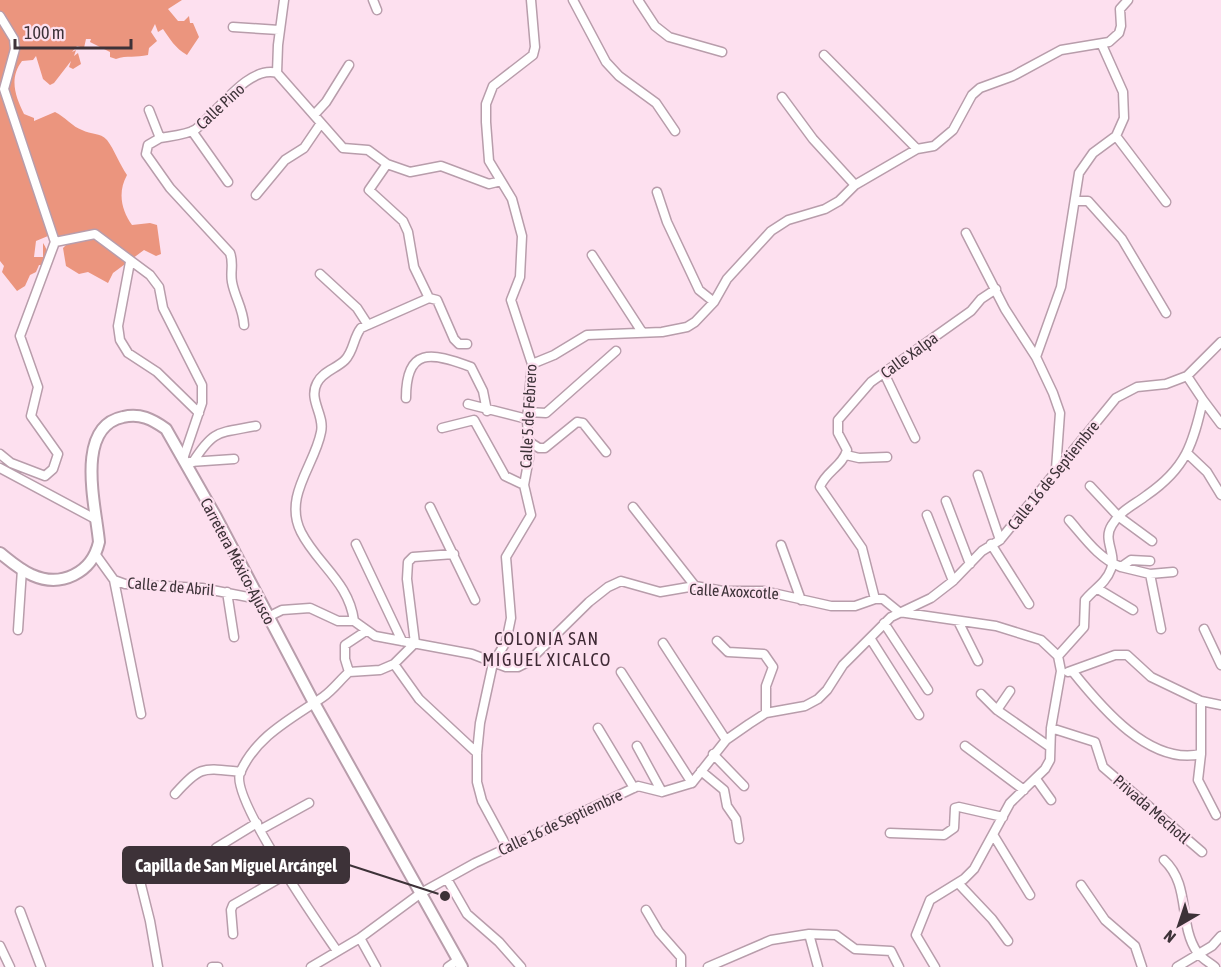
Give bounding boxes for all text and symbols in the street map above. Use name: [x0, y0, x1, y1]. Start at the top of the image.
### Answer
scale bar: [15, 12, 130, 50]
text: 100 m: [24, 22, 65, 43]
street label: Calle Pino: [192, 79, 248, 133]
street label: Calle Xalpa: [877, 328, 942, 383]
street label: Calle 5 de Febrero: [516, 363, 540, 469]
street label: Calle 16 de Septiembre: [1004, 417, 1103, 534]
street label: Carretera México-Ajusco: [196, 495, 279, 628]
street label: Calle 2 de Abril: [127, 573, 216, 599]
street label: Calle Axoxcotle: [689, 580, 779, 602]
district label: COLONIA SAN MIGUEL XICALCO: [482, 628, 612, 670]
street label: Privada Mechotl: [1110, 771, 1194, 848]
street label: Calle 16 de Septiembre: [495, 785, 625, 860]
callout: Capilla de San Miguel Arcángel: [123, 847, 349, 883]
text: Capilla de San Miguel Arcángel: [135, 855, 337, 876]
north arrow: [1149, 895, 1209, 955]
text: N: [1160, 927, 1179, 947]

